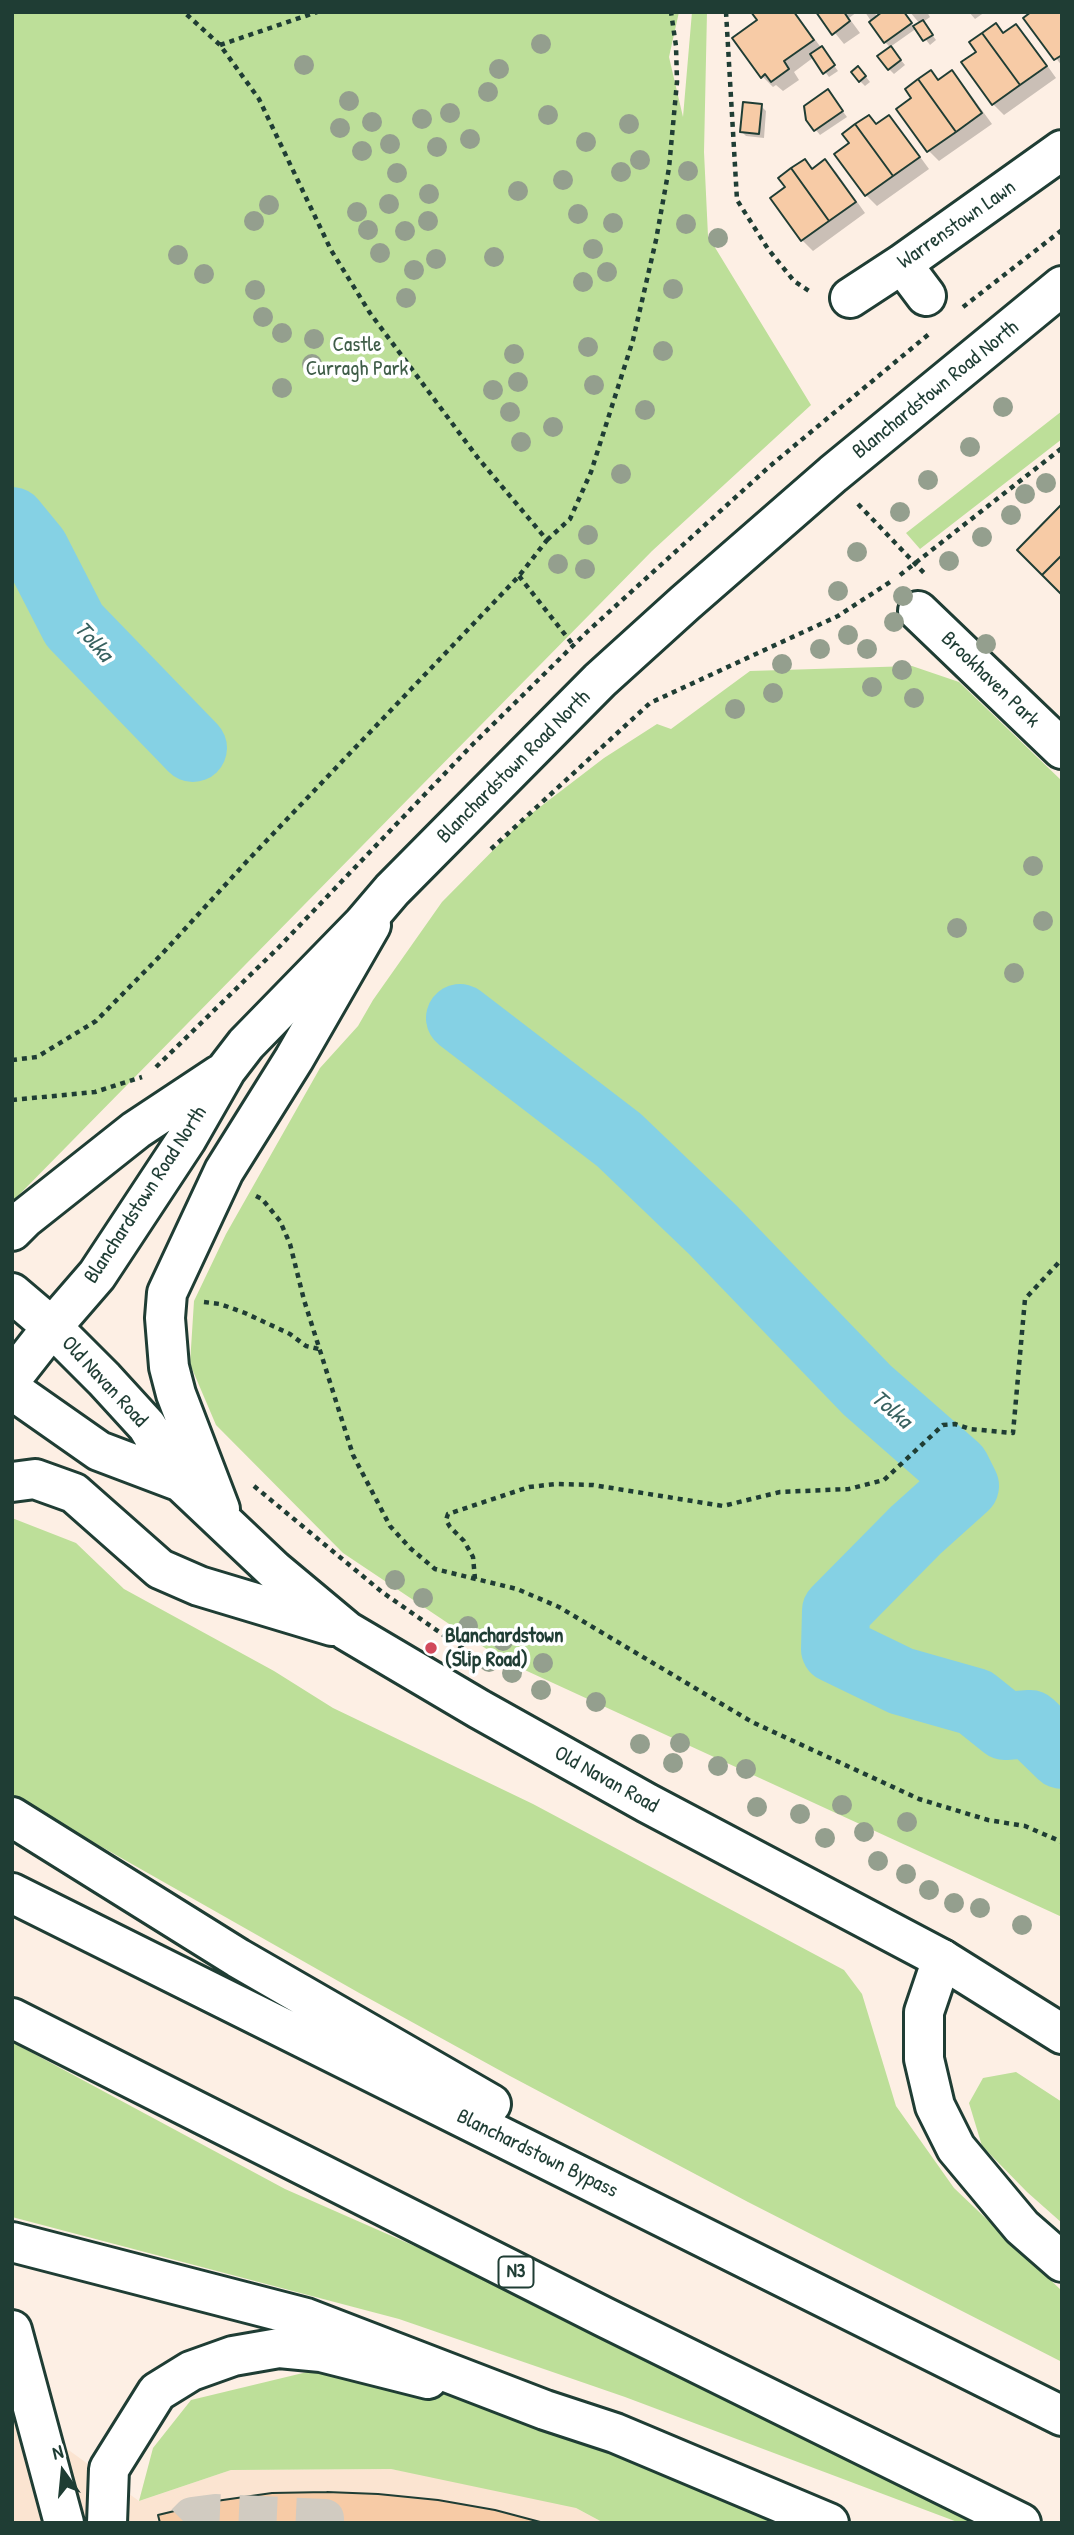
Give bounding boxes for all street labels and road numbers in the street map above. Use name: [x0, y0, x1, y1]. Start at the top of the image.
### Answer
street label: Warrenstown Lawn: [893, 175, 1021, 275]
street label: Blanchardstown Road North: [848, 315, 1024, 465]
street label: Brookhaven Park: [935, 627, 1045, 733]
street label: Blanchardstown Road North: [432, 685, 596, 849]
street label: Blanchardstown Road North: [79, 1102, 213, 1288]
street label: Old Navan Road: [56, 1331, 152, 1433]
street label: Old Navan Road: [550, 1741, 662, 1819]
street label: Blanchardstown Bypass: [452, 2104, 622, 2204]
road number: N3: [498, 2256, 534, 2288]

